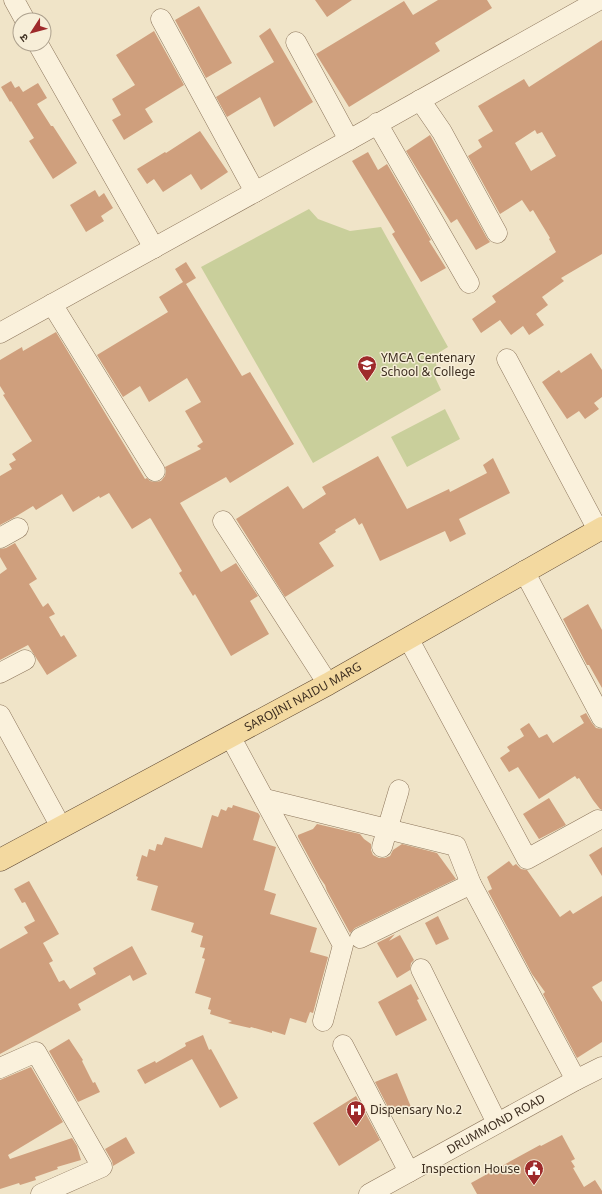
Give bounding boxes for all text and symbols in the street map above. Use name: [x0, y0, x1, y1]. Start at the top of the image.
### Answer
north arrow: [12, 12, 52, 52]
text: उ: [17, 30, 32, 44]
place label: YMCA Centenary School & College: [381, 351, 476, 381]
school or university icon: YMCA Centenary School & College: [356, 354, 378, 382]
street label: SAROJINI NAIDU MARG: [242, 659, 365, 736]
street label: DRUMMOND ROAD: [444, 1091, 549, 1159]
hospital icon: Dispensary No.2: [345, 1099, 367, 1127]
place label: Dispensary No.2: [370, 1103, 462, 1119]
public building icon: Inspection House: [523, 1158, 545, 1186]
place label: Inspection House: [422, 1162, 520, 1178]

